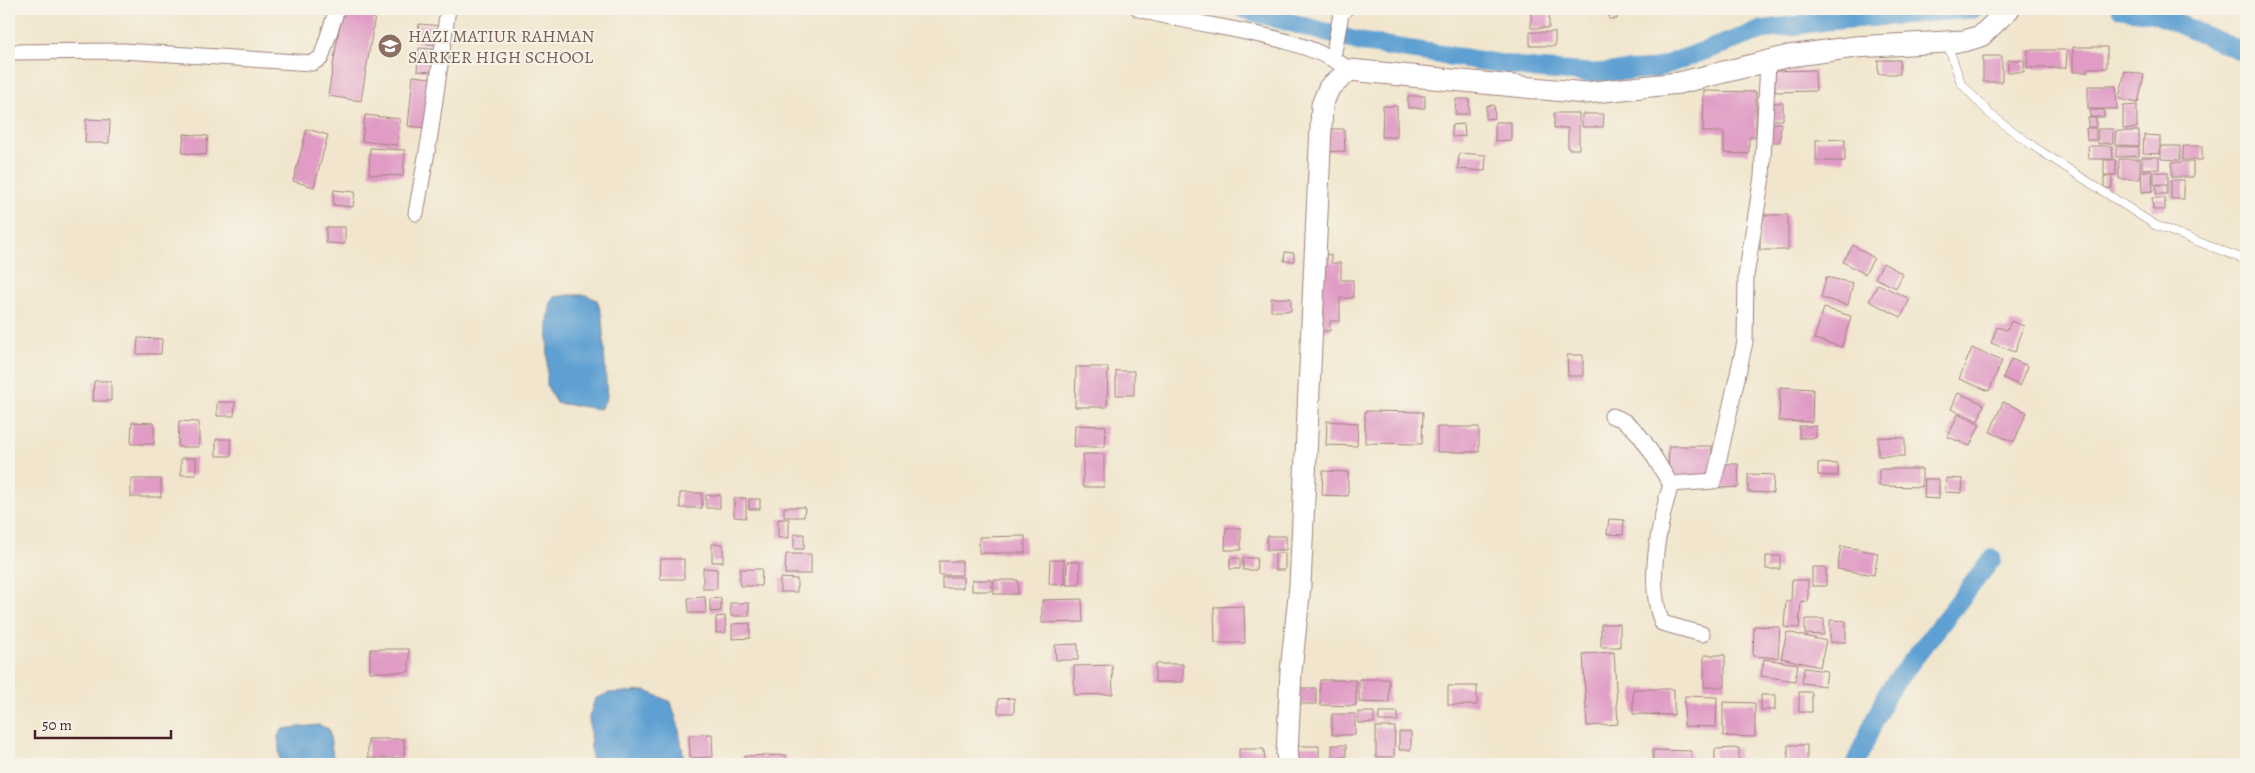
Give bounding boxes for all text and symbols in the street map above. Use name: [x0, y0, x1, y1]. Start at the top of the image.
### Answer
place label: HAZI MATIUR RAHMAN SARKER HIGH SCHOOL: [408, 24, 594, 69]
school or university icon: HAZI MATIUR RAHMAN SARKER HIGH SCHOOL: [377, 33, 403, 59]
scale bar: [35, 708, 171, 740]
text: 50 m: [42, 715, 72, 735]

